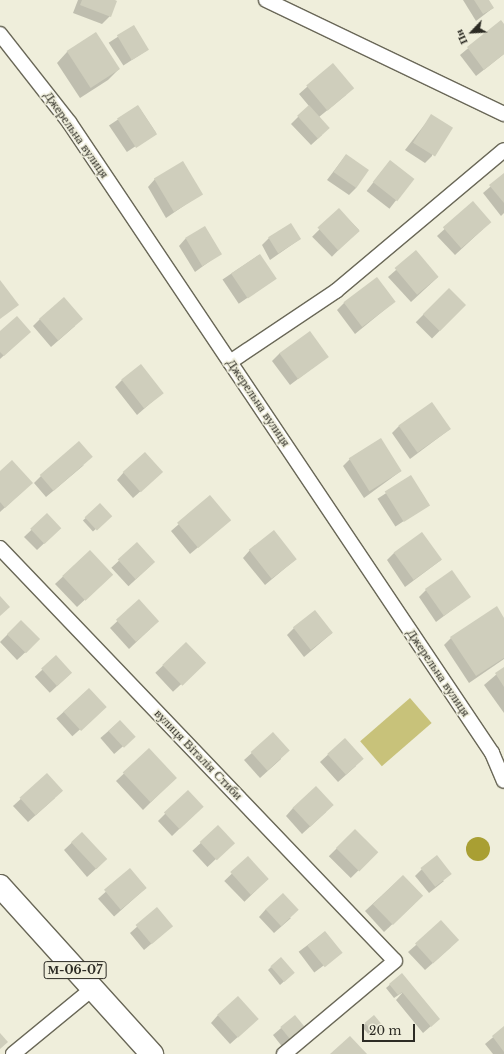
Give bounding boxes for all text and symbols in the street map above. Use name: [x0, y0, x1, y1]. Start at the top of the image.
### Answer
north arrow: [452, 12, 492, 52]
text: Пн: [452, 27, 471, 47]
street label: Джерельна вулиця: [40, 89, 112, 181]
street label: Джерельна вулиця: [223, 356, 293, 450]
street label: Джерельна вулиця: [403, 626, 473, 720]
street label: вулиця Віталія Стиби: [151, 706, 245, 804]
road number: М-06-07: [43, 960, 107, 980]
scale bar: [364, 1016, 417, 1042]
text: 20 m: [369, 1023, 401, 1038]

